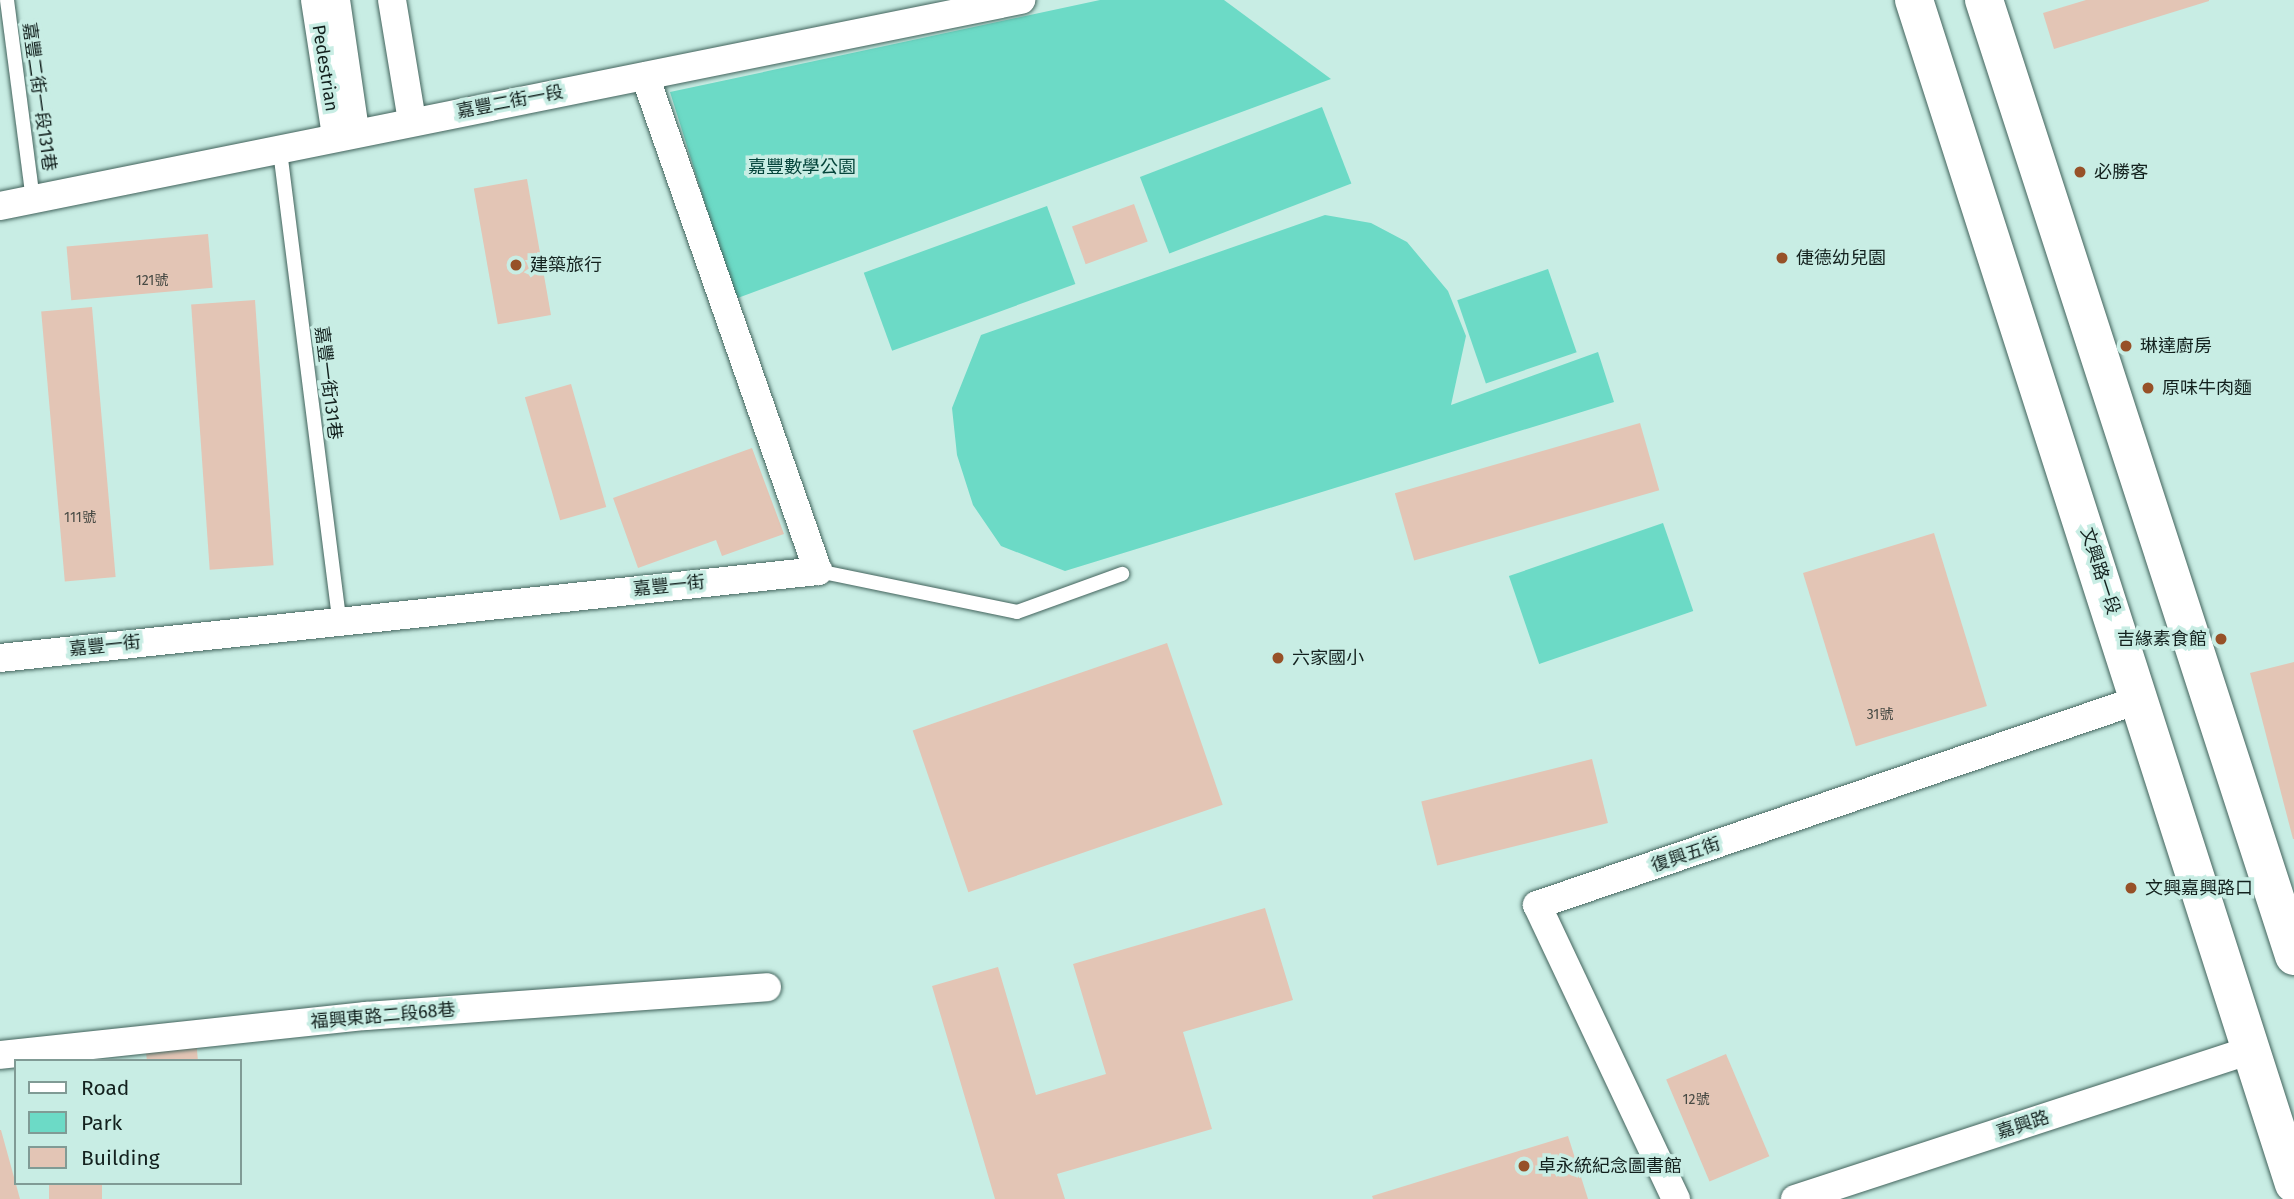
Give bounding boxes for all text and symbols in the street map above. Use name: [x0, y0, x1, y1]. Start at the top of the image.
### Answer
street label: 嘉豐二街一段131巷: [18, 21, 60, 173]
street label: Pedestrian: [307, 23, 343, 113]
street label: 嘉豐二街一段: [455, 81, 565, 123]
park label: 嘉豐數學公園: [748, 156, 856, 178]
place label: 必勝客: [2094, 161, 2148, 183]
marker: 必勝客: [2072, 164, 2088, 180]
place label: 倢德幼兒園: [1796, 247, 1886, 269]
marker: 倢德幼兒園: [1774, 250, 1790, 266]
place label: 建築旅行: [530, 254, 602, 276]
marker: 建築旅行: [508, 257, 524, 273]
house number: 121號: [136, 273, 168, 289]
street label: 嘉豐一街131巷: [310, 325, 346, 441]
place label: 琳達廚房: [2140, 335, 2212, 357]
marker: 琳達廚房: [2118, 338, 2134, 354]
place label: 原味牛肉麵: [2162, 377, 2252, 399]
marker: 原味牛肉麵: [2140, 380, 2156, 396]
house number: 111號: [64, 510, 96, 526]
street label: 文興路一段: [2076, 525, 2124, 617]
street label: 嘉豐一街: [632, 571, 706, 601]
place label: 吉緣素食館: [2117, 628, 2207, 650]
street label: 嘉豐一街: [68, 631, 142, 661]
marker: 吉緣素食館: [2213, 631, 2229, 647]
place label: 六家國小: [1292, 647, 1364, 669]
marker: 六家國小: [1270, 650, 1286, 666]
house number: 31號: [1867, 707, 1893, 723]
street label: 復興五街: [1648, 833, 1724, 877]
place label: 文興嘉興路口: [2145, 877, 2253, 899]
marker: 文興嘉興路口: [2123, 880, 2139, 896]
street label: 福興東路二段68巷: [310, 999, 456, 1033]
legend: [14, 1059, 242, 1185]
text: Road: [81, 1075, 129, 1101]
house number: 12號: [1683, 1092, 1709, 1108]
street label: 嘉興路: [1994, 1106, 2052, 1144]
text: Park: [81, 1110, 122, 1136]
text: Building: [81, 1145, 160, 1171]
place label: 卓永統紀念圖書館: [1538, 1155, 1682, 1177]
marker: 卓永統紀念圖書館: [1516, 1158, 1532, 1174]

